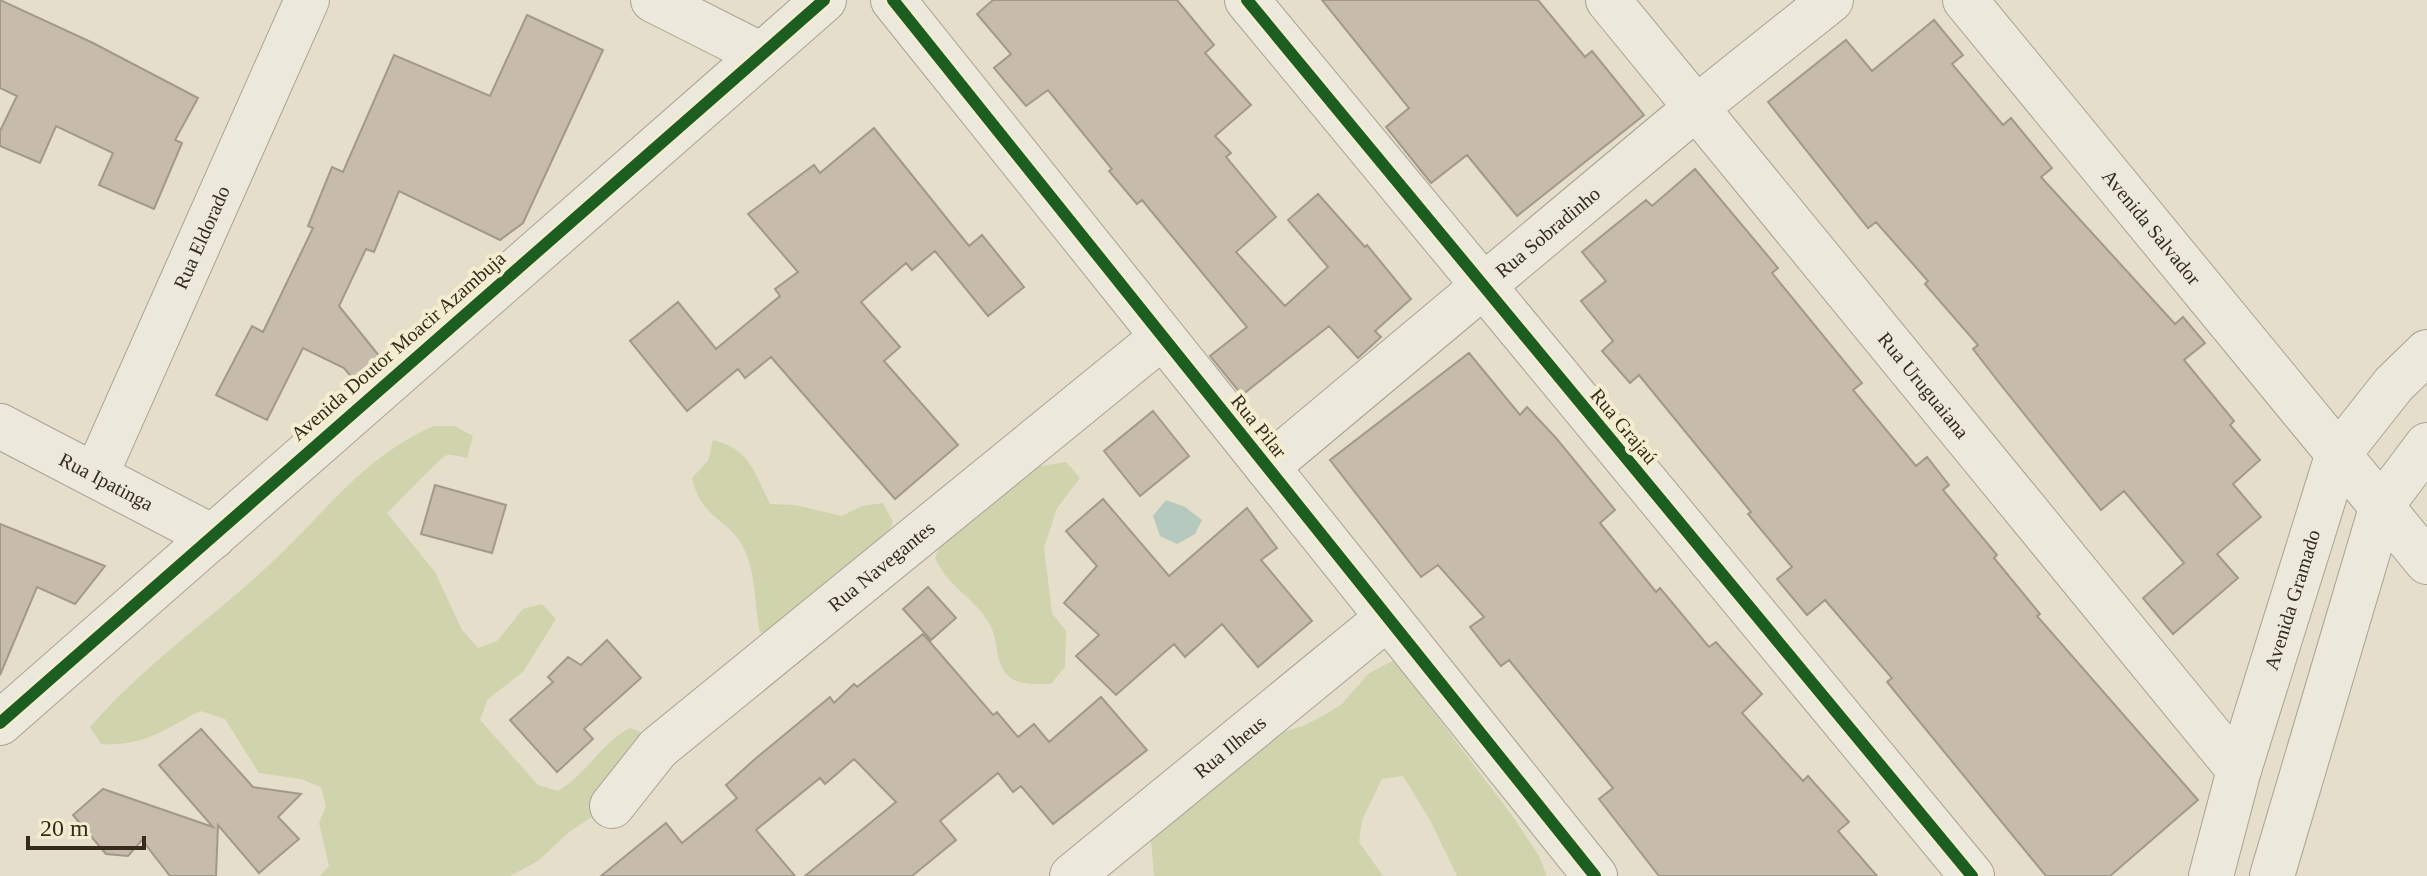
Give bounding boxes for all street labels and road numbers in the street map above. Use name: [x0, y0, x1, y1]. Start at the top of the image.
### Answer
street label: Avenida Salvador: [2098, 165, 2206, 289]
street label: Rua Eldorado: [169, 182, 234, 292]
street label: Rua Sobradinho: [1491, 182, 1604, 282]
street label: Avenida Doutor Moacir Azambuja: [286, 247, 510, 446]
street label: Rua Uruguaiana: [1874, 328, 1974, 443]
street label: Rua Grajaú: [1585, 384, 1662, 469]
street label: Rua Pilar: [1227, 390, 1291, 462]
street label: Rua Ipatinga: [56, 448, 157, 515]
street label: Rua Navegantes: [824, 516, 939, 616]
street label: Avenida Gramado: [2260, 527, 2324, 673]
street label: Rua Ilheus: [1190, 711, 1270, 783]

